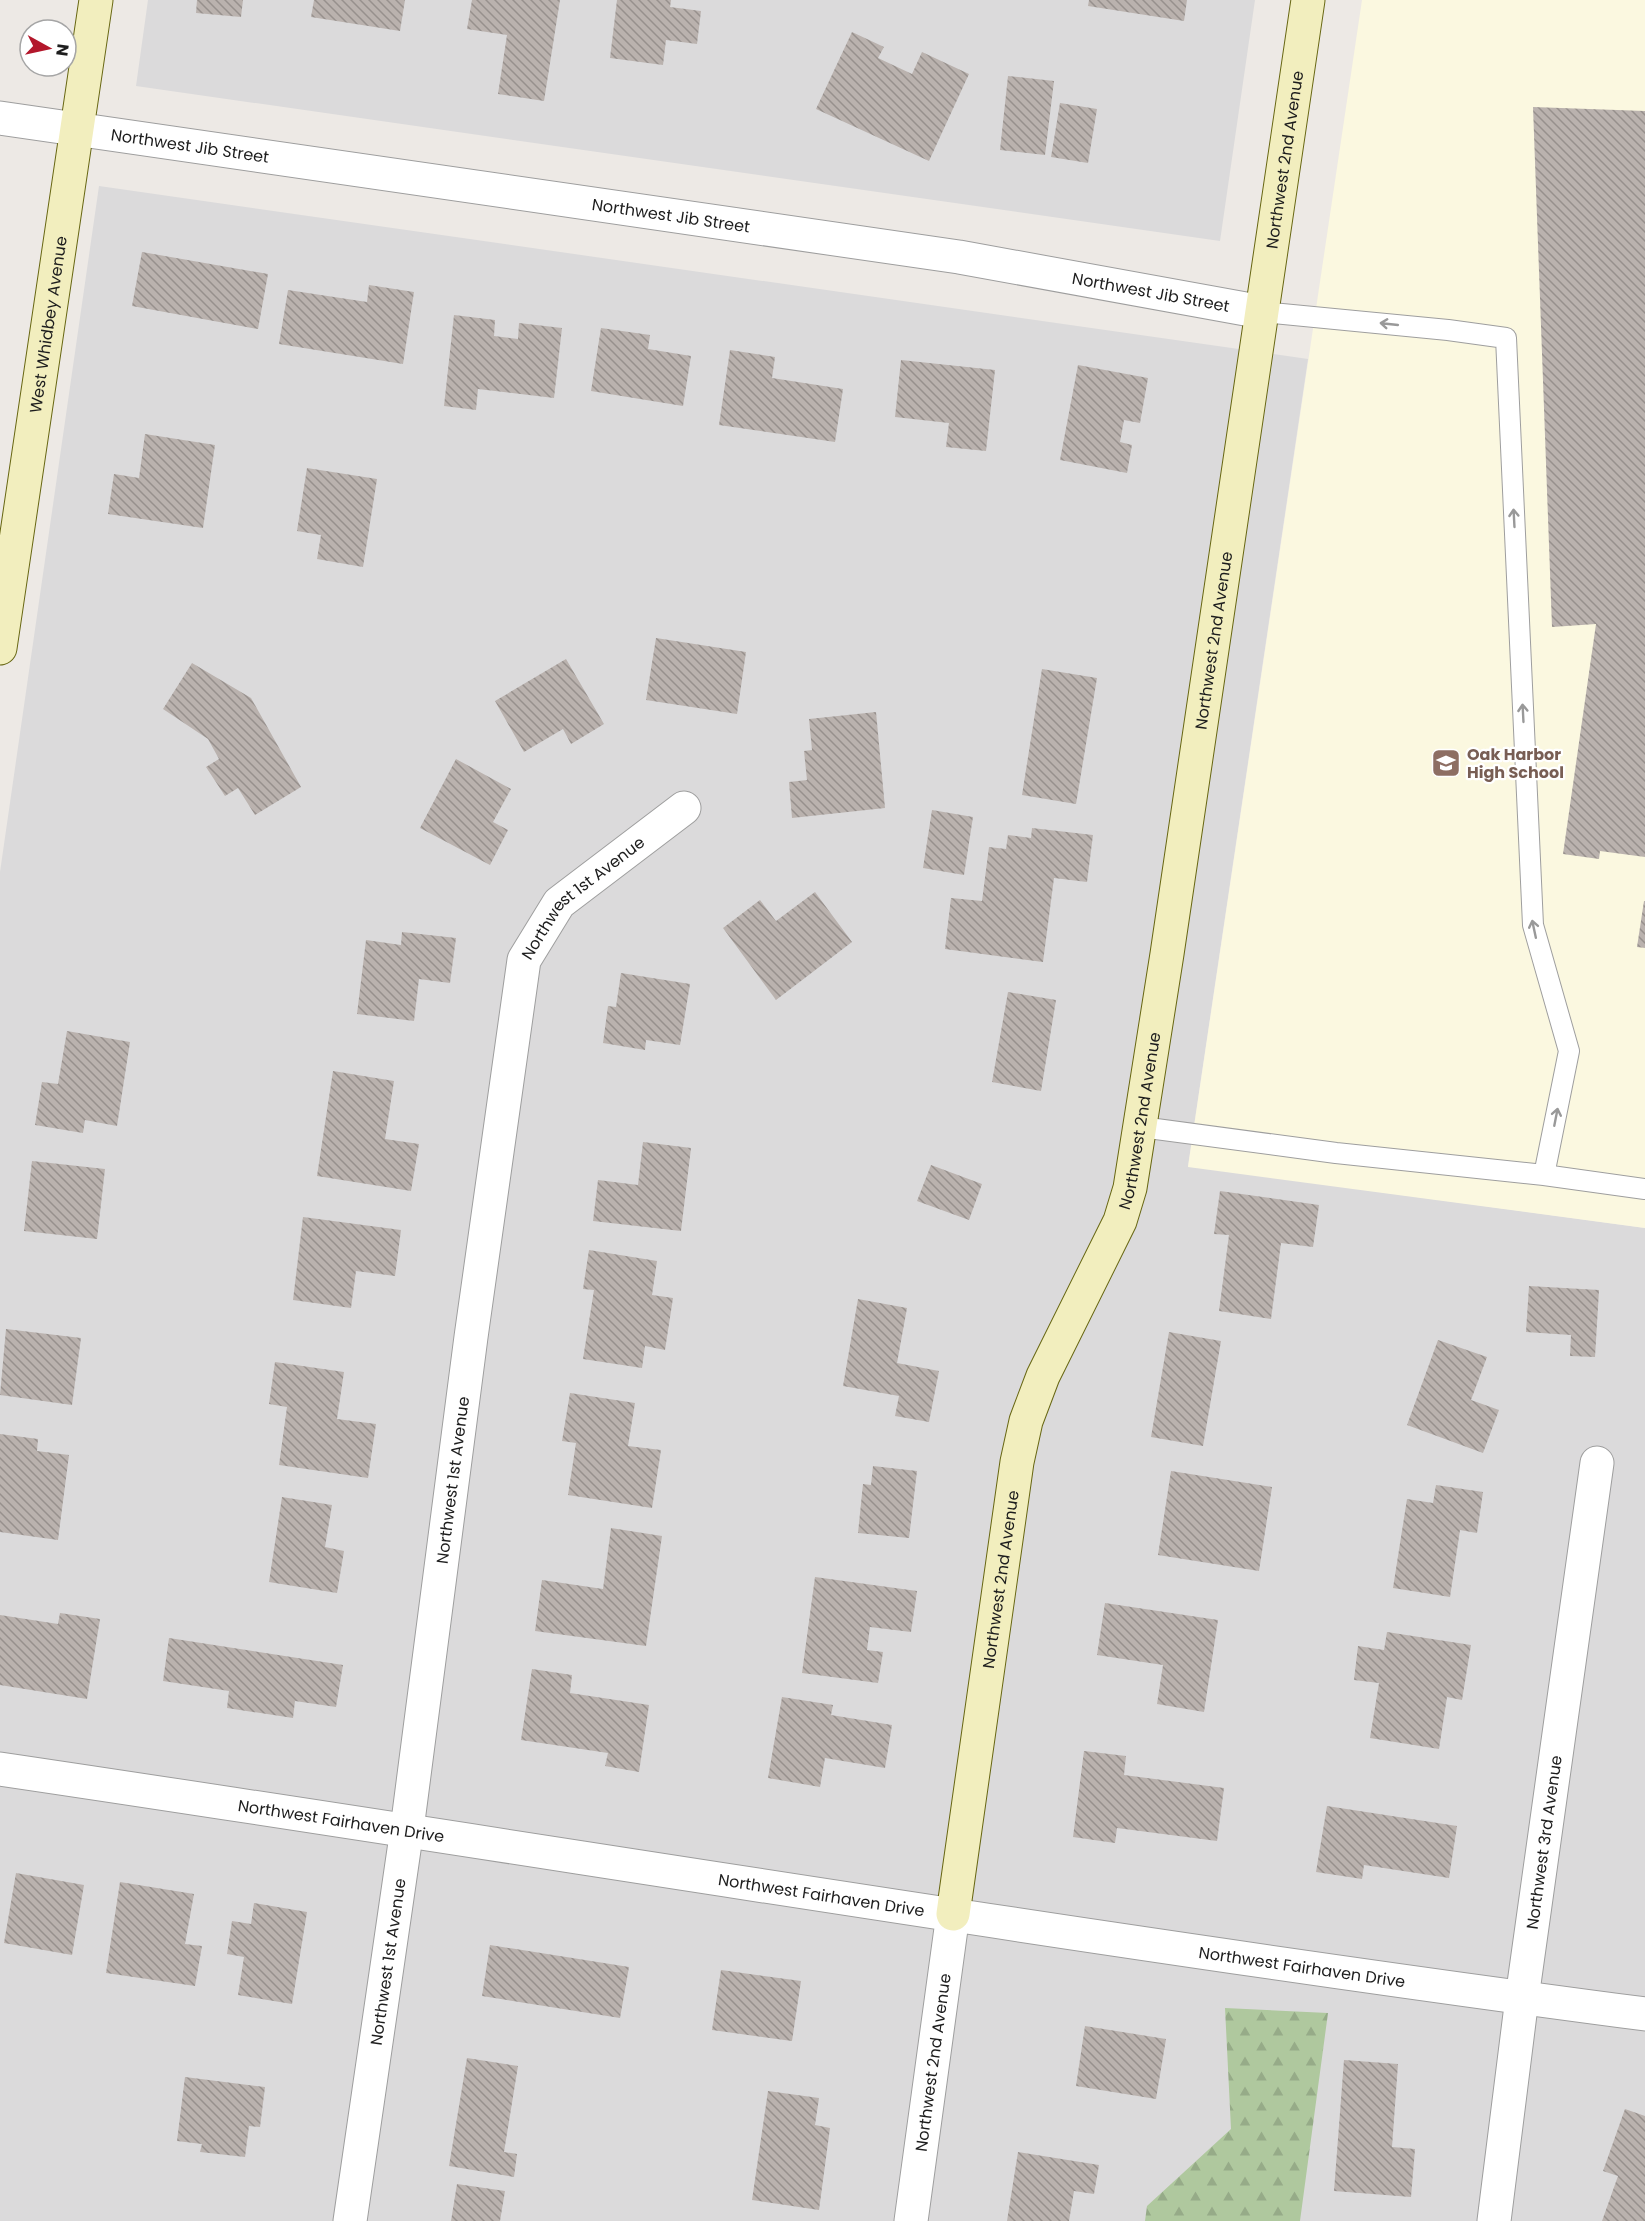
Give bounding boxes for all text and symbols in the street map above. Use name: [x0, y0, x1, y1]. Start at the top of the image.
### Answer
north arrow: [18, 18, 78, 78]
text: N: [50, 42, 75, 58]
street label: Northwest 2nd Avenue: [1260, 69, 1309, 250]
street label: Northwest Jib Street: [109, 123, 271, 169]
street label: Northwest Jib Street: [590, 193, 752, 239]
street label: West Whidbey Avenue: [24, 234, 73, 415]
street label: Northwest Jib Street: [1070, 267, 1231, 318]
one-way arrow: [1380, 318, 1400, 329]
one-way arrow: [1509, 509, 1520, 529]
street label: Northwest 2nd Avenue: [1189, 550, 1238, 731]
one-way arrow: [1517, 704, 1529, 724]
place label: Oak Harbor High School: [1467, 743, 1564, 784]
school or university icon: Oak Harbor High School: [1430, 747, 1462, 779]
street label: Northwest 1st Avenue: [516, 831, 650, 964]
one-way arrow: [1528, 919, 1540, 938]
street label: Northwest 2nd Avenue: [1113, 1030, 1166, 1213]
one-way arrow: [1551, 1108, 1562, 1128]
street label: Northwest 1st Avenue: [431, 1395, 475, 1565]
street label: Northwest 2nd Avenue: [977, 1489, 1025, 1670]
street label: Northwest 3rd Avenue: [1521, 1754, 1568, 1931]
street label: Northwest Fairhaven Drive: [236, 1794, 446, 1848]
street label: Northwest Fairhaven Drive: [717, 1868, 926, 1922]
street label: Northwest 1st Avenue: [365, 1877, 412, 2047]
street label: Northwest Fairhaven Drive: [1197, 1941, 1407, 1993]
street label: Northwest 2nd Avenue: [910, 1972, 957, 2153]

